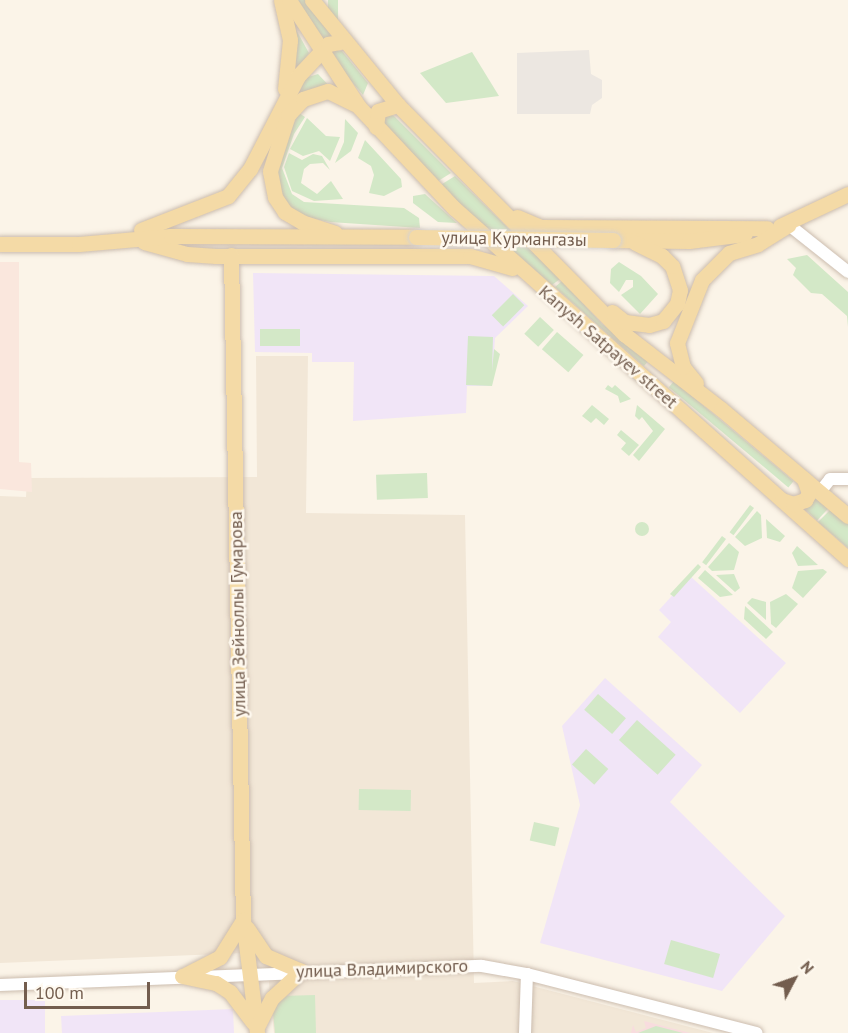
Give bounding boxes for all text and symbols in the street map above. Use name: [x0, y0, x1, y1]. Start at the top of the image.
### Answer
street label: улица Курмангазы: [441, 227, 587, 251]
street label: Kanysh Satpayev street: [534, 281, 682, 413]
street label: улица Зейноллы Гумарова: [225, 511, 251, 717]
north arrow: [764, 949, 824, 1009]
street label: улица Владимирского: [296, 955, 468, 983]
text: N: [797, 957, 819, 978]
scale bar: [27, 970, 153, 1008]
text: 100 m: [35, 981, 84, 1004]

